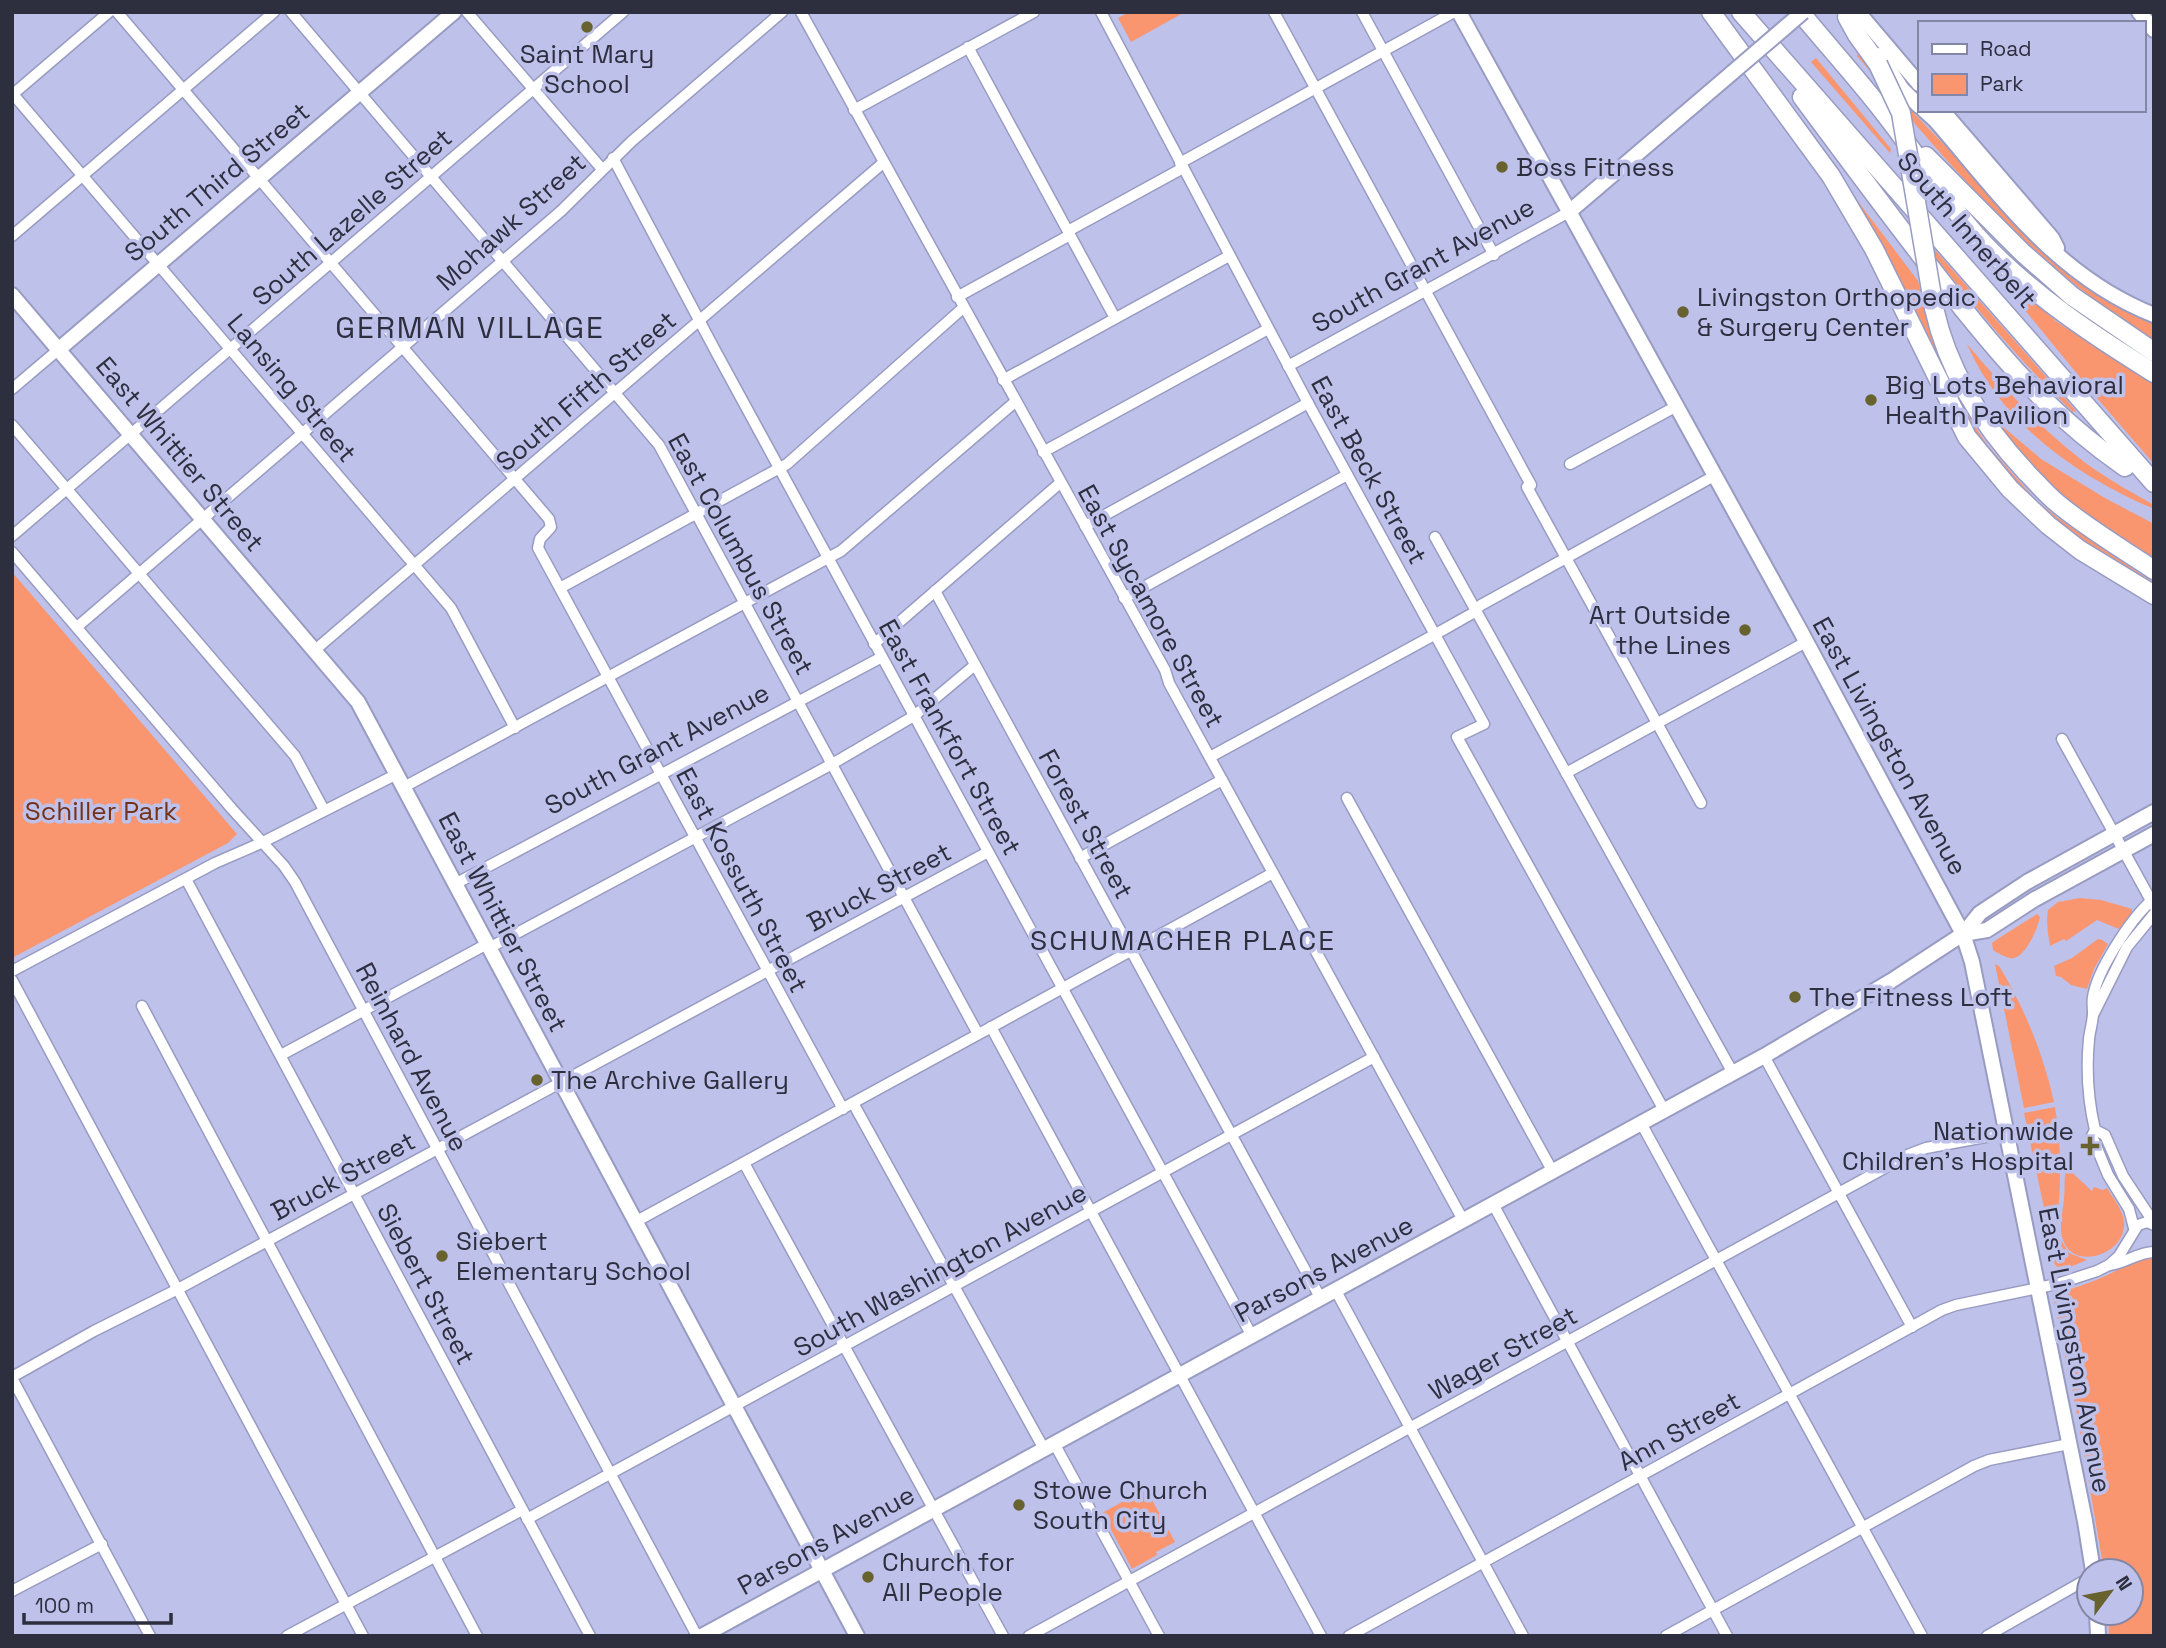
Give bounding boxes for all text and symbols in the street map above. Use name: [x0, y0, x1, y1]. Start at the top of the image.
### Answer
marker: Saint Mary School: [579, 19, 595, 35]
legend: [1918, 21, 2145, 112]
text: Road: [1980, 35, 2032, 62]
place label: Saint Mary School: [520, 37, 654, 101]
text: Park: [1980, 70, 2024, 97]
street label: South Third Street: [117, 95, 317, 269]
street label: South Lazelle Street: [245, 121, 459, 313]
street label: South Innerbelt: [1890, 145, 2044, 315]
street label: Mohawk Street: [429, 146, 593, 298]
place label: Boss Fitness: [1516, 150, 1674, 184]
marker: Boss Fitness: [1494, 159, 1510, 175]
street label: South Grant Avenue: [1306, 190, 1540, 340]
place label: Livingston Orthopedic & Surgery Center: [1697, 280, 1976, 344]
street label: South Fifth Street: [489, 303, 683, 479]
marker: Livingston Orthopedic & Surgery Center: [1675, 304, 1691, 320]
street label: Lansing Street: [220, 307, 364, 469]
district label: GERMAN VILLAGE: [335, 308, 605, 347]
street label: East Whittier Street: [88, 349, 272, 559]
place label: Big Lots Behavioral Health Pavilion: [1885, 368, 2124, 432]
street label: East Beck Street: [1303, 370, 1435, 570]
marker: Big Lots Behavioral Health Pavilion: [1863, 392, 1879, 408]
street label: East Columbus Street: [660, 427, 822, 681]
street label: East Sycamore Street: [1070, 478, 1232, 734]
place label: Art Outside the Lines: [1589, 598, 1731, 662]
street label: East Livingston Avenue: [1805, 611, 1975, 881]
street label: East Frankfort Street: [871, 613, 1029, 861]
marker: Art Outside the Lines: [1737, 622, 1753, 638]
street label: South Grant Avenue: [539, 675, 775, 823]
street label: Forest Street: [1031, 743, 1141, 905]
street label: East Kossuth Street: [668, 762, 816, 998]
park label: Schiller Park: [25, 794, 177, 828]
street label: East Whittier Street: [431, 806, 575, 1038]
street label: Bruck Street: [801, 835, 957, 939]
district label: SCHUMACHER PLACE: [1030, 922, 1336, 958]
street label: Reinhard Avenue: [348, 957, 476, 1157]
place label: The Fitness Loft: [1809, 980, 2013, 1014]
marker: The Fitness Loft: [1787, 989, 1803, 1005]
place label: The Archive Gallery: [551, 1063, 789, 1097]
marker: The Archive Gallery: [529, 1072, 545, 1088]
place label: Nationwide Children's Hospital: [1842, 1114, 2074, 1178]
street label: Bruck Street: [265, 1124, 421, 1228]
marker: Nationwide Children's Hospital: [2080, 1136, 2100, 1156]
street label: South Washington Avenue: [787, 1175, 1093, 1365]
street label: Siebert Street: [369, 1198, 483, 1370]
street label: East Livingston Avenue: [2031, 1204, 2119, 1496]
street label: Parsons Avenue: [1229, 1208, 1419, 1330]
place label: Siebert Elementary School: [456, 1224, 691, 1288]
marker: Siebert Elementary School: [434, 1248, 450, 1264]
street label: Wager Street: [1423, 1298, 1583, 1408]
street label: Ann Street: [1612, 1384, 1746, 1478]
place label: Stowe Church South City: [1033, 1473, 1208, 1537]
street label: Parsons Avenue: [731, 1477, 921, 1603]
marker: Stowe Church South City: [1011, 1497, 1027, 1513]
place label: Church for All People: [882, 1545, 1015, 1609]
north arrow: [2075, 1557, 2145, 1627]
marker: Church for All People: [860, 1569, 876, 1585]
text: N: [2110, 1571, 2138, 1595]
scale bar: [24, 1582, 172, 1626]
text: 100 m: [35, 1592, 94, 1619]

